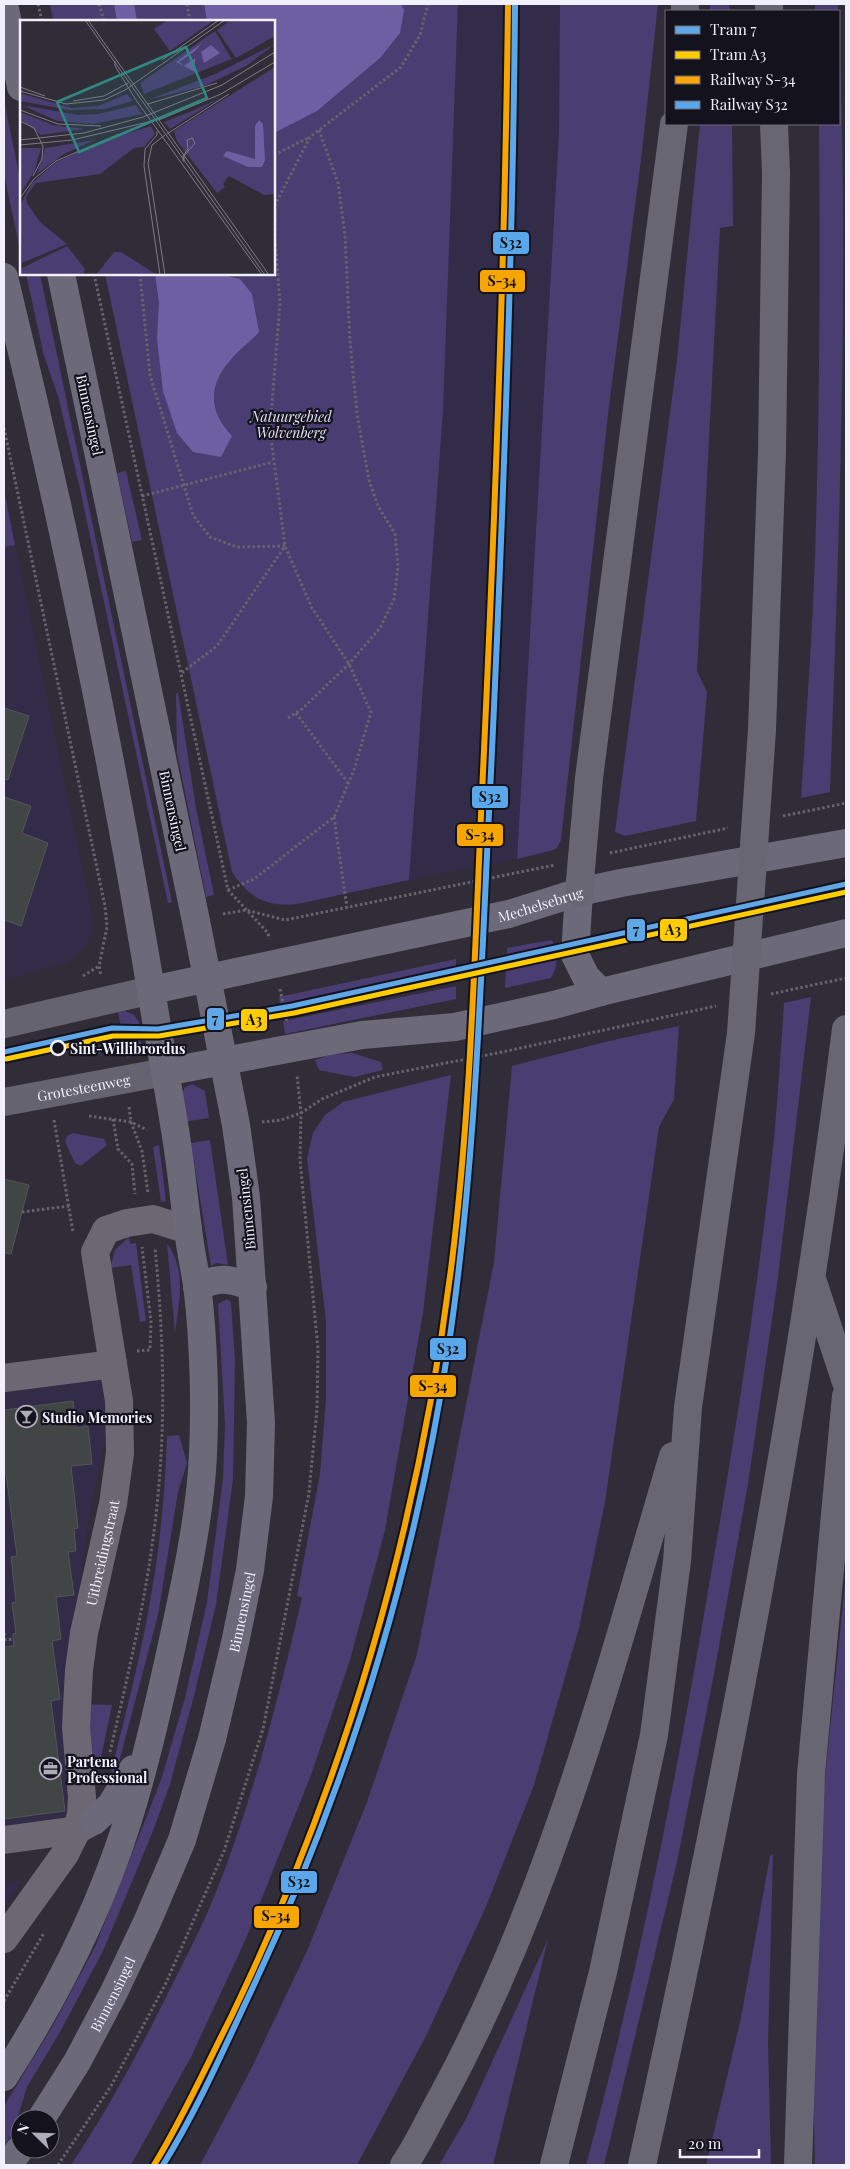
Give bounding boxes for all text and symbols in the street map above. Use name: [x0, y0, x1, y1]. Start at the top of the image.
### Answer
legend: [665, 10, 840, 125]
text: Tram 7: [710, 19, 757, 39]
inset map: [20, 20, 275, 275]
text: Tram A3: [710, 44, 766, 64]
text: Railway S-34: [710, 69, 795, 89]
text: Railway S32: [710, 94, 788, 114]
line badge: S32: [492, 231, 530, 255]
text: S32: [500, 233, 522, 252]
line badge: S-34: [479, 269, 526, 293]
text: S-34: [488, 271, 516, 290]
street label: Binnensingel: [72, 373, 108, 457]
park label: Natuurgebied Wolvenberg: [249, 407, 332, 442]
street label: Binnensingel: [155, 769, 191, 853]
line badge: S32: [471, 785, 509, 809]
text: S32: [479, 787, 501, 806]
line badge: S-34: [456, 823, 504, 847]
text: S-34: [466, 825, 494, 844]
street label: Mechelsebrug: [496, 882, 585, 926]
line badge: 7: [626, 918, 646, 942]
line badge: A3: [659, 918, 688, 942]
text: 7: [633, 920, 640, 939]
text: A3: [664, 920, 681, 939]
line badge: 7: [206, 1007, 225, 1031]
line badge: A3: [240, 1008, 268, 1032]
text: 7: [212, 1009, 219, 1028]
text: A3: [245, 1010, 262, 1029]
place label: Sint-Willibrordus: [70, 1039, 185, 1058]
marker: Sint-Willibrordus: [50, 1040, 66, 1056]
street label: Grotesteenweg: [36, 1069, 132, 1105]
street label: Binnensingel: [232, 1167, 260, 1251]
line badge: S32: [429, 1337, 467, 1361]
text: S32: [437, 1339, 459, 1358]
line badge: S-34: [409, 1374, 457, 1398]
text: S-34: [419, 1376, 447, 1395]
bar icon: Studio Memories: [14, 1405, 38, 1429]
place label: Studio Memories: [42, 1408, 152, 1427]
street label: Uitbreidingstraat: [81, 1498, 123, 1607]
street label: Binnensingel: [224, 1570, 259, 1654]
place label: Partena Professional: [67, 1752, 148, 1787]
office icon: Partena Professional: [39, 1757, 63, 1781]
line badge: S32: [280, 1870, 318, 1894]
text: S32: [288, 1872, 310, 1891]
line badge: S-34: [253, 1905, 300, 1929]
text: S-34: [262, 1906, 290, 1925]
street label: Binnensingel: [85, 1953, 139, 2035]
north arrow: [10, 2109, 60, 2159]
text: N: [12, 2120, 33, 2137]
scale bar: [680, 2126, 759, 2158]
text: 20 m: [688, 2133, 722, 2153]

